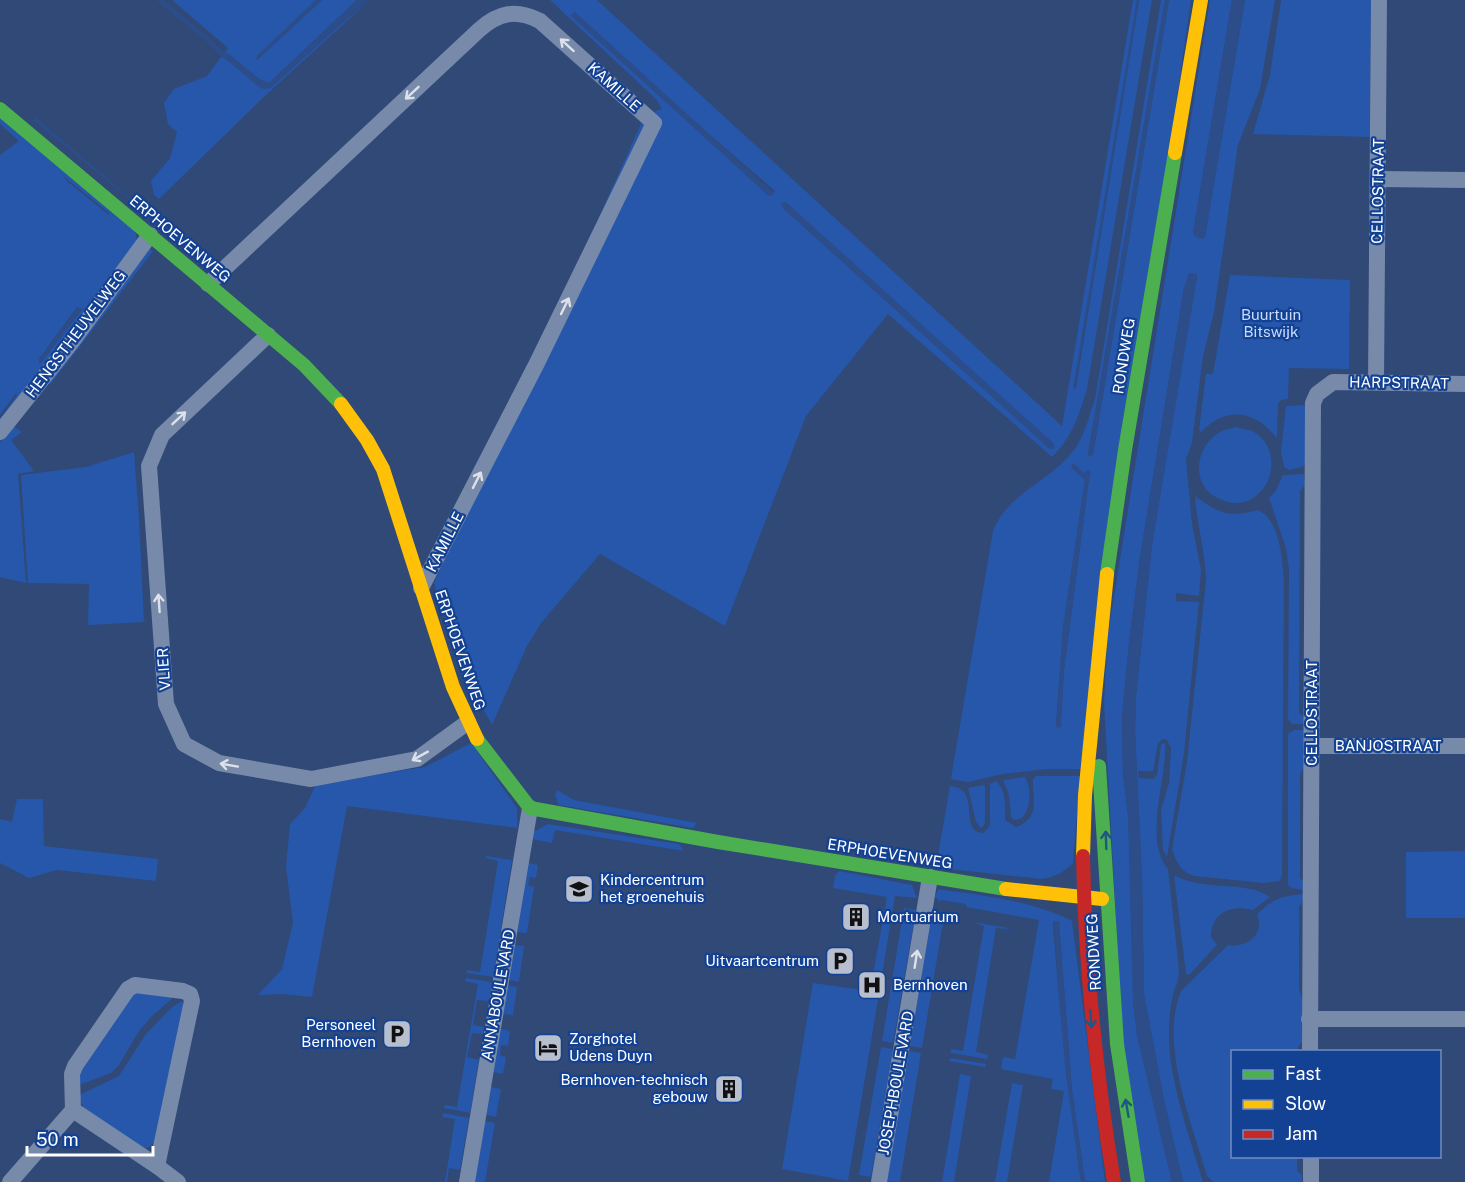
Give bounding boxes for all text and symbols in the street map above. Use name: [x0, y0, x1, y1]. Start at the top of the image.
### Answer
one-way arrow: [559, 38, 574, 52]
street label: KAMILLE: [584, 58, 644, 115]
one-way arrow: [404, 86, 419, 100]
street label: CELLOSTRAAT: [1368, 138, 1387, 244]
street label: ERPHOEVENWEG: [126, 191, 234, 286]
street label: HENGSTHEUVELWEG: [22, 267, 129, 401]
one-way arrow: [559, 298, 571, 316]
park label: Buurtuin Bitswijk: [1241, 306, 1301, 340]
street label: RONDWEG: [1109, 317, 1138, 395]
street label: HARPSTRAAT: [1349, 373, 1449, 392]
one-way arrow: [172, 411, 187, 426]
one-way arrow: [472, 472, 483, 490]
street label: KAMILLE: [422, 509, 467, 575]
street label: ERPHOEVENWEG: [432, 587, 489, 712]
one-way arrow: [153, 594, 164, 614]
street label: VLIER: [154, 647, 173, 691]
street label: CELLOSTRAAT: [1303, 660, 1320, 766]
street label: BANJOSTRAAT: [1335, 737, 1441, 754]
one-way arrow: [412, 750, 429, 762]
one-way arrow: [220, 759, 240, 770]
one-way arrow: [1100, 831, 1111, 851]
street label: ERPHOEVENWEG: [826, 835, 954, 872]
place label: Kindercentrum het groenehuis: [600, 871, 704, 905]
school or university icon: Kindercentrum het groenehuis: [563, 873, 595, 905]
building icon: Mortuarium: [840, 901, 872, 933]
place label: Mortuarium: [877, 908, 958, 925]
street label: RONDWEG: [1083, 913, 1104, 991]
street label: ANNABOULEVARD: [478, 928, 517, 1062]
parking icon: Uitvaartcentrum: [824, 945, 856, 977]
one-way arrow: [911, 949, 922, 969]
place label: Uitvaartcentrum: [705, 952, 819, 969]
hospital icon: Bernhoven: [856, 969, 888, 1001]
place label: Bernhoven: [893, 976, 968, 993]
one-way arrow: [1086, 1008, 1097, 1028]
street label: JOSEPHBOULEVARD: [874, 1009, 917, 1156]
place label: Personeel Bernhoven: [301, 1016, 376, 1050]
parking icon: Personeel Bernhoven: [381, 1018, 413, 1050]
place label: Zorghotel Udens Duyn: [569, 1030, 653, 1064]
hotel icon: Zorghotel Udens Duyn: [532, 1032, 564, 1064]
legend: [1231, 1050, 1441, 1158]
text: Fast: [1285, 1063, 1321, 1084]
place label: Bernhoven-technisch gebouw: [560, 1071, 708, 1105]
building icon: Bernhoven-technisch gebouw: [713, 1073, 745, 1105]
text: Slow: [1285, 1093, 1326, 1114]
one-way arrow: [1121, 1099, 1132, 1118]
scale bar: [27, 1119, 153, 1157]
text: Jam: [1285, 1123, 1318, 1144]
text: 50 m: [36, 1129, 79, 1150]

